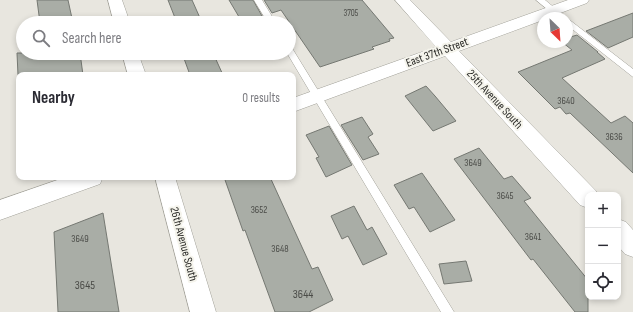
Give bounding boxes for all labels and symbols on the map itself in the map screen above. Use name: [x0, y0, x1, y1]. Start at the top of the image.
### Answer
house number: 3705: [344, 8, 359, 19]
north arrow: [537, 12, 573, 48]
street label: East 37th Street: [404, 34, 471, 71]
street label: 25th Avenue South: [463, 67, 526, 132]
house number: 3640: [557, 95, 575, 107]
house number: 3636: [605, 131, 623, 143]
house number: 3649: [464, 157, 482, 169]
house number: 3645: [497, 190, 513, 202]
house number: 3652: [251, 204, 267, 216]
street label: 26th Avenue South: [166, 205, 201, 283]
house number: 3641: [525, 231, 542, 243]
house number: 3649: [71, 233, 89, 245]
house number: 3648: [271, 243, 289, 255]
house number: 3645: [75, 278, 95, 293]
house number: 3644: [293, 287, 313, 302]

